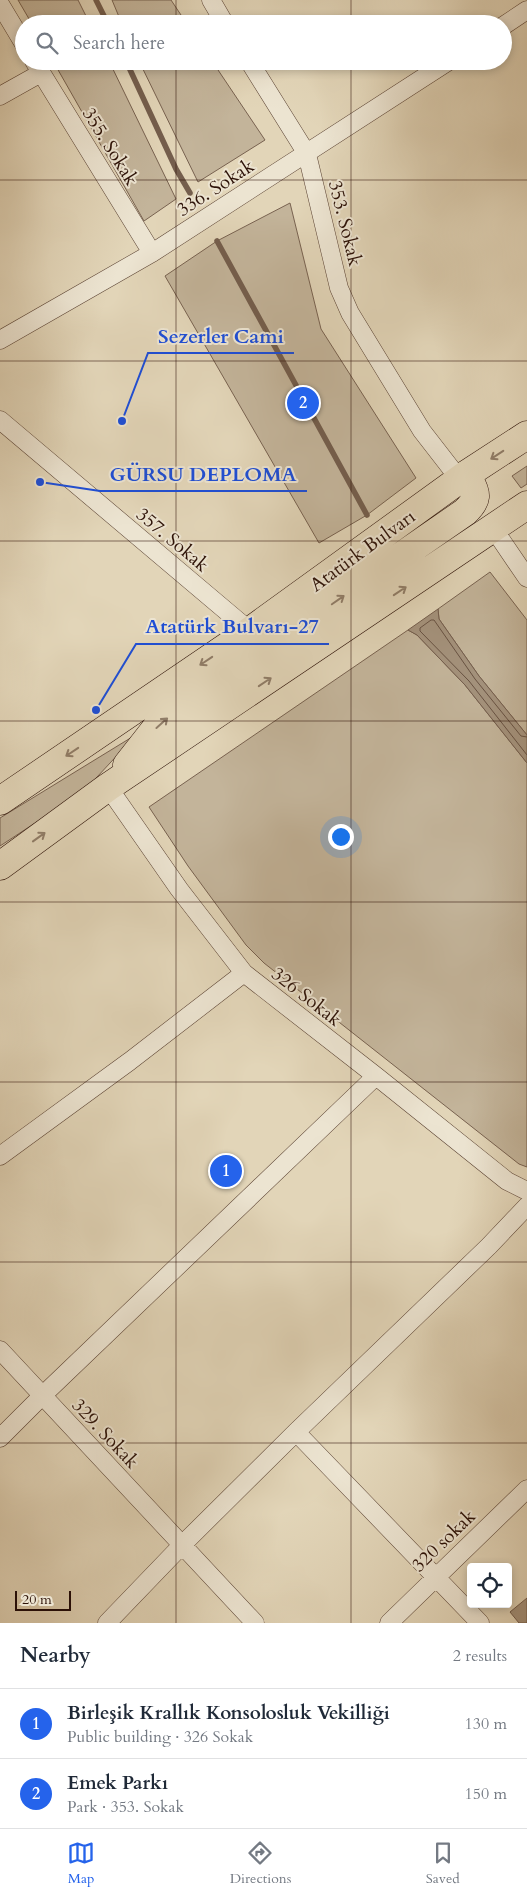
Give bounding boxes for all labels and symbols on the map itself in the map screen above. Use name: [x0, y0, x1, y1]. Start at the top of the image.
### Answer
street label: 355. Sokak: [76, 103, 145, 191]
street label: 336. Sokak: [172, 153, 260, 223]
street label: 353. Sokak: [322, 178, 368, 270]
callout: Sezerler Cami: [148, 318, 294, 353]
text: Sezerler Cami: [158, 323, 284, 350]
pin: 2: [287, 384, 319, 422]
one-way arrow: [491, 450, 505, 460]
callout: GÜRSU DEPLOMA: [100, 456, 307, 491]
text: GÜRSU DEPLOMA: [109, 461, 297, 488]
street label: 357. Sokak: [130, 502, 215, 578]
street label: Atatürk Bulvarı: [305, 504, 421, 598]
one-way arrow: [392, 586, 406, 596]
one-way arrow: [331, 595, 345, 605]
callout: Atatürk Bulvarı-27: [136, 609, 329, 644]
text: Atatürk Bulvarı-27: [145, 613, 319, 640]
one-way arrow: [199, 656, 213, 666]
one-way arrow: [258, 677, 272, 687]
one-way arrow: [156, 717, 169, 729]
one-way arrow: [65, 747, 79, 757]
your location: [328, 824, 354, 850]
one-way arrow: [32, 832, 46, 842]
street label: 326 Sokak: [266, 961, 348, 1033]
pin: 1: [210, 1152, 242, 1190]
street label: 329. Sokak: [66, 1393, 145, 1475]
street label: 320 sokak: [406, 1503, 482, 1578]
scale bar: [15, 1588, 71, 1611]

